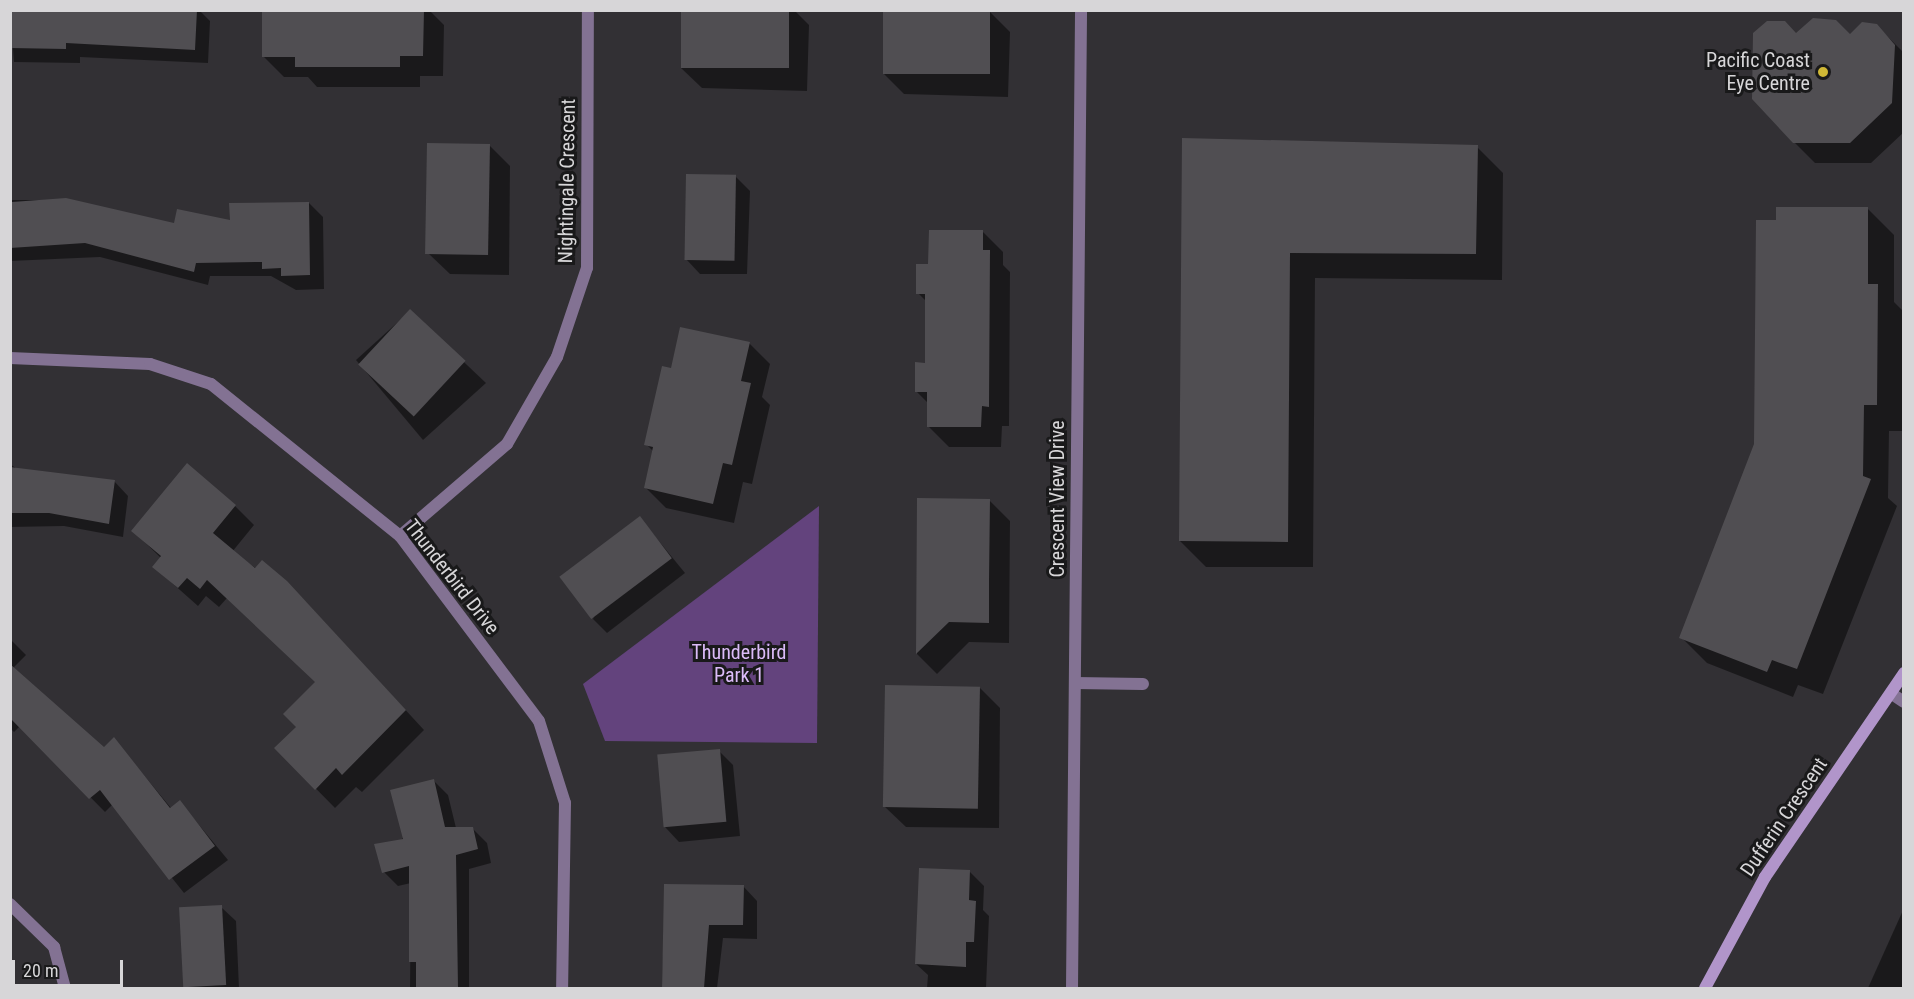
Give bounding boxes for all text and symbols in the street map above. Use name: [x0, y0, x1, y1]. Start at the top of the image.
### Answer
place label: Pacific Coast Eye Centre: [1706, 48, 1810, 95]
marker: Pacific Coast Eye Centre: [1814, 63, 1832, 81]
street label: Nightingale Crescent: [554, 98, 580, 264]
street label: Crescent View Drive: [1045, 420, 1069, 578]
street label: Thunderbird Drive: [400, 515, 504, 639]
park label: Thunderbird Park 1: [691, 641, 787, 688]
street label: Dufferin Crescent: [1736, 753, 1832, 881]
scale bar: [15, 948, 126, 986]
text: 20 m: [23, 960, 58, 981]

